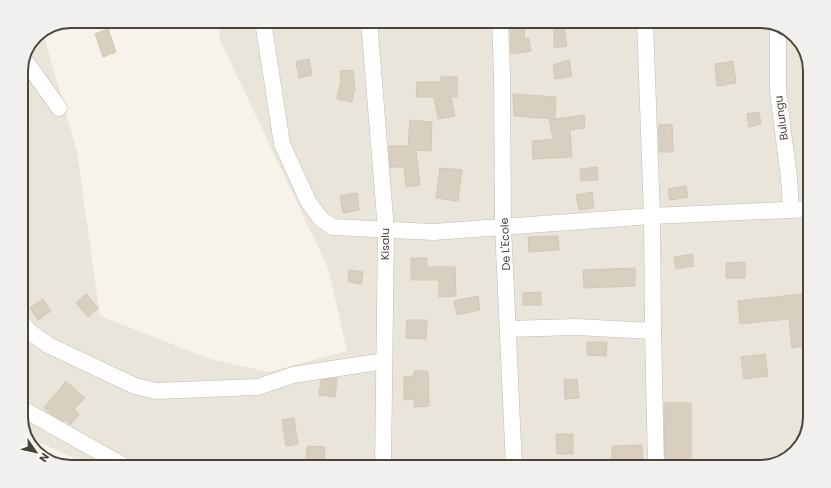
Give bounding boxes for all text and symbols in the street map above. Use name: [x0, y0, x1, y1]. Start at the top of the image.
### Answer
street label: Bulungu: [770, 95, 792, 141]
street label: De L'Ecole: [496, 217, 514, 271]
street label: Kisalu: [377, 228, 393, 260]
north arrow: [16, 432, 56, 472]
text: N: [35, 450, 53, 465]

